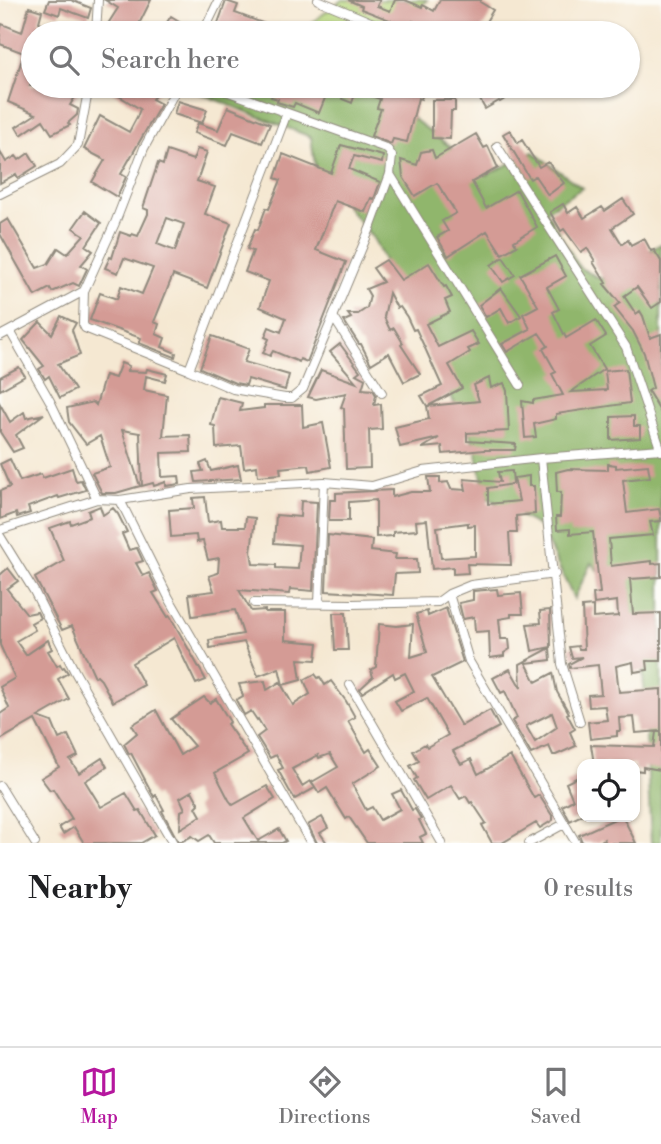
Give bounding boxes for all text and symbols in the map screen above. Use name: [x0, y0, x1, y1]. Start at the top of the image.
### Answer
search box: [21, 21, 640, 98]
icon: search: [45, 41, 83, 79]
text: Search here: [101, 44, 240, 76]
map controls: [577, 759, 640, 822]
button: locate: [577, 759, 640, 822]
text: Nearby: [28, 870, 132, 908]
text: 0 results: [543, 875, 633, 903]
tab: Map: [80, 1063, 118, 1129]
tab: Directions: [279, 1063, 370, 1129]
tab: Saved: [531, 1063, 581, 1129]

